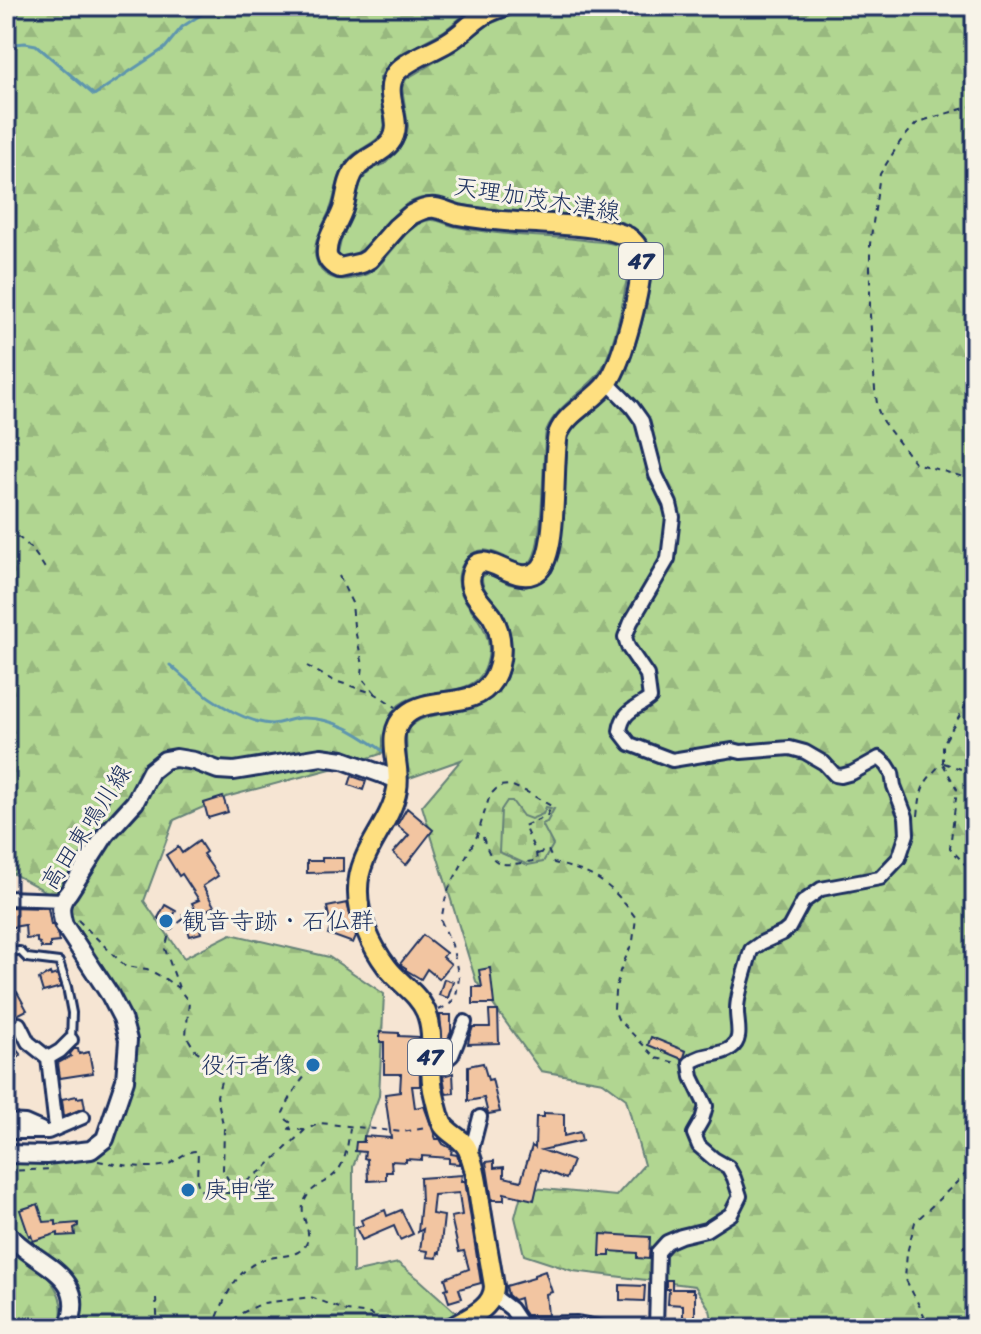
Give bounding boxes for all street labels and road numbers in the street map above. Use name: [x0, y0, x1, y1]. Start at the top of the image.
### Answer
street label: 天理加茂木津線: [451, 165, 623, 233]
road number: 47: [619, 243, 663, 279]
street label: 高田東鳴川線: [29, 755, 143, 899]
road number: 47: [408, 1039, 452, 1075]

